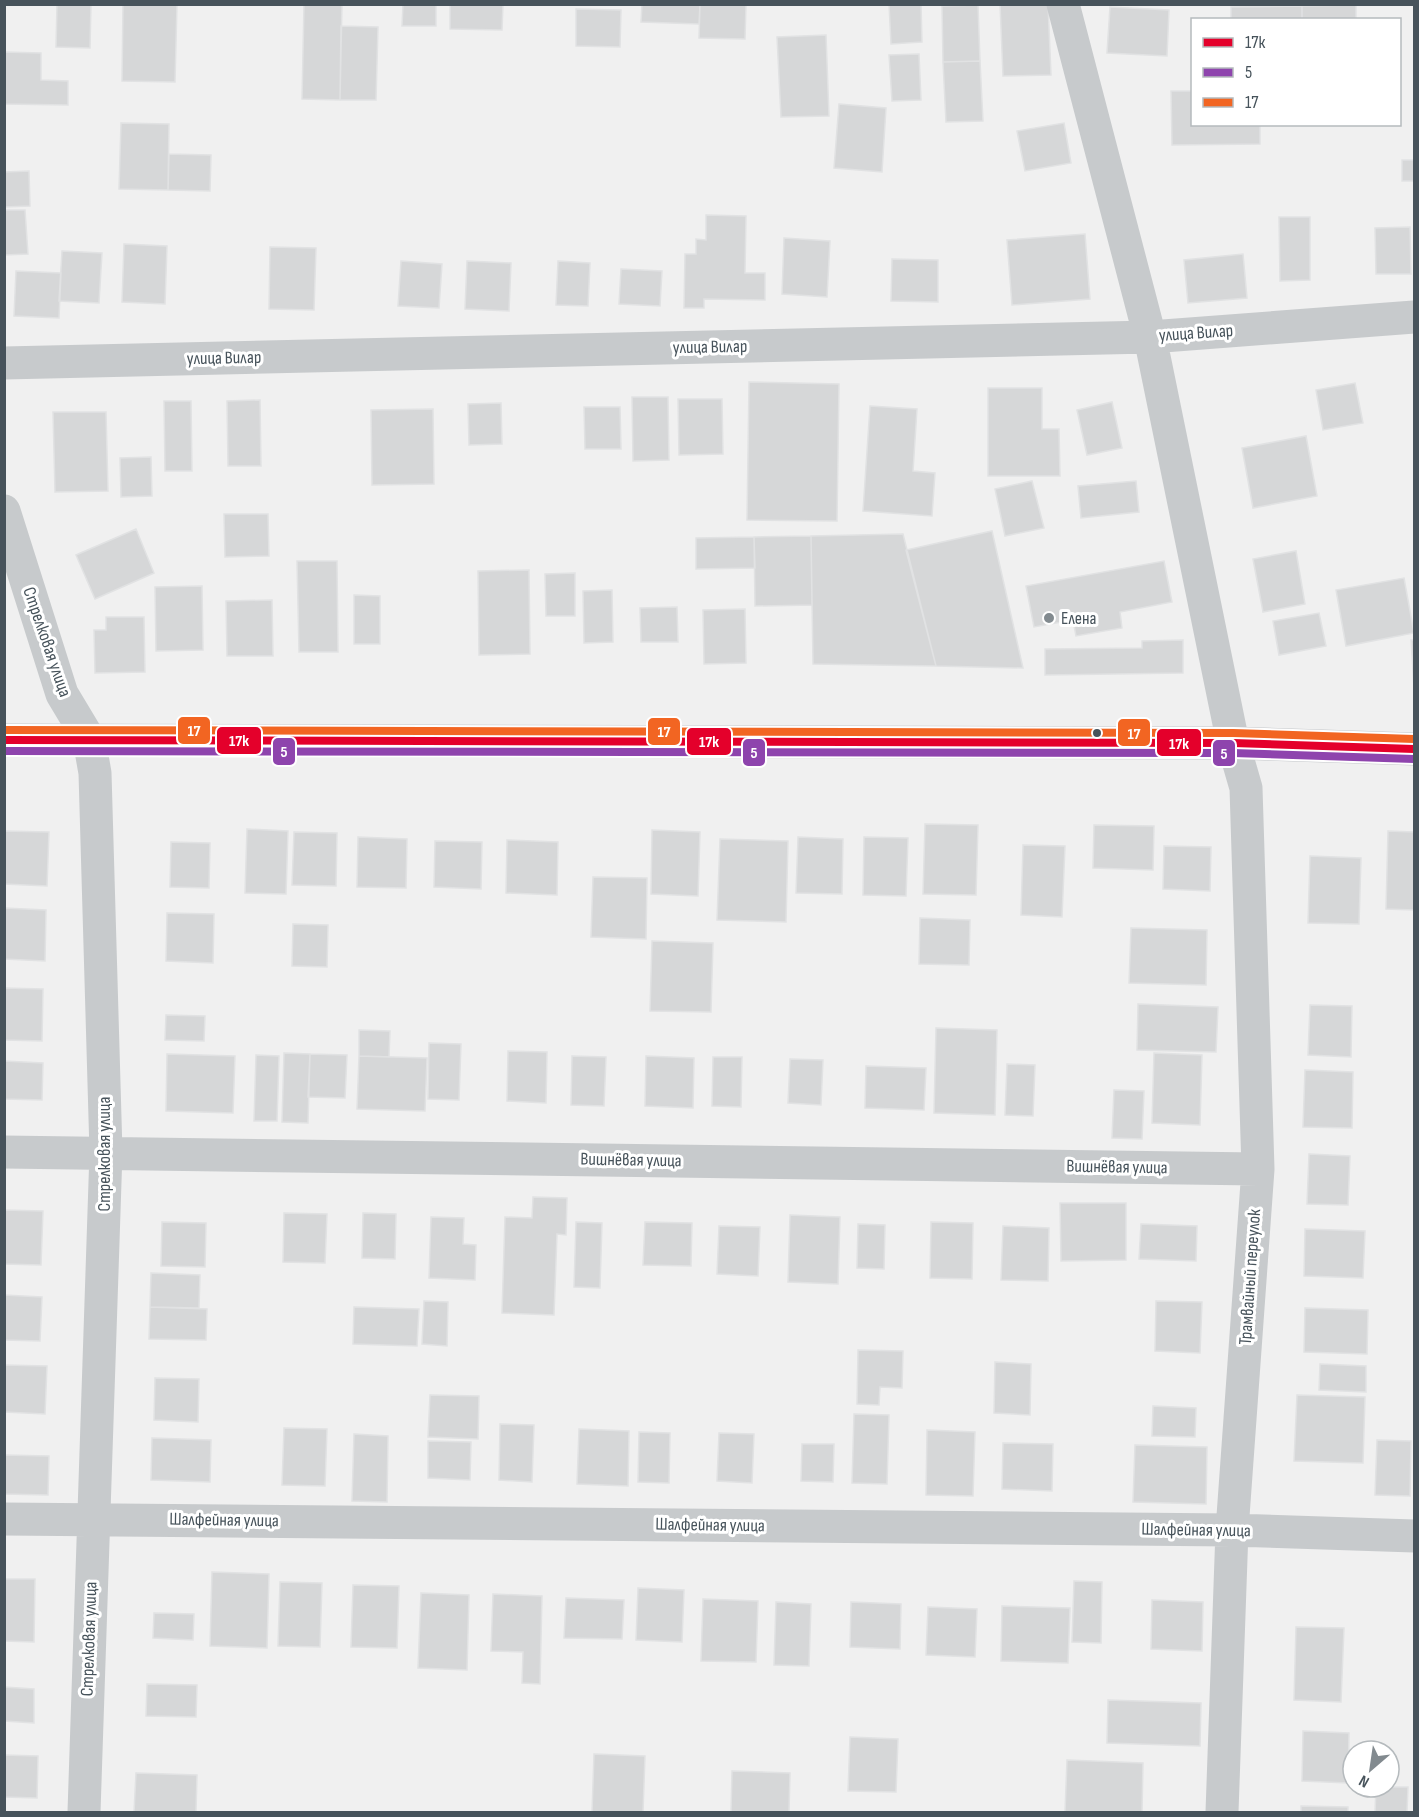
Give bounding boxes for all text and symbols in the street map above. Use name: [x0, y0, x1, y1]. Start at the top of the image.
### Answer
legend: [1191, 18, 1401, 126]
text: 17к: [1245, 32, 1265, 53]
text: 5: [1245, 62, 1252, 83]
text: 17: [1245, 92, 1259, 113]
street label: улица Вилар: [1158, 320, 1234, 346]
street label: улица Вилар: [673, 336, 747, 358]
street label: улица Вилар: [187, 347, 261, 369]
street label: Стрелковая улица: [18, 584, 76, 700]
place label: Елена: [1061, 608, 1097, 629]
marker: Елена: [1042, 611, 1056, 625]
line badge: 17: [177, 716, 211, 745]
line badge: 17: [647, 717, 681, 746]
line badge: 17: [1117, 718, 1151, 747]
text: 17: [187, 722, 201, 741]
text: 17: [657, 723, 671, 742]
text: 17: [1127, 725, 1141, 744]
line badge: 17к: [216, 726, 262, 755]
line badge: 17к: [686, 727, 732, 756]
unlabelled marker: [1091, 727, 1103, 739]
line badge: 17к: [1156, 728, 1202, 757]
text: 17к: [229, 732, 249, 751]
text: 17к: [699, 733, 719, 752]
text: 17к: [1169, 735, 1189, 754]
line badge: 5: [272, 737, 296, 766]
line badge: 5: [742, 738, 766, 767]
line badge: 5: [1212, 739, 1236, 767]
text: 5: [280, 743, 288, 762]
text: 5: [750, 744, 758, 763]
text: 5: [1220, 745, 1228, 764]
street label: Стрелковая улица: [94, 1097, 115, 1211]
street label: Вишнёвая улица: [580, 1149, 682, 1171]
street label: Вишнёвая улица: [1066, 1156, 1168, 1178]
street label: Трамвайный переулок: [1235, 1208, 1265, 1346]
street label: Шалфейная улица: [169, 1509, 279, 1531]
street label: Шалфейная улица: [655, 1514, 765, 1536]
street label: Шалфейная улица: [1141, 1519, 1251, 1541]
street label: Стрелковая улица: [77, 1581, 101, 1697]
north arrow: [1341, 1739, 1401, 1799]
text: N: [1356, 1770, 1373, 1791]

